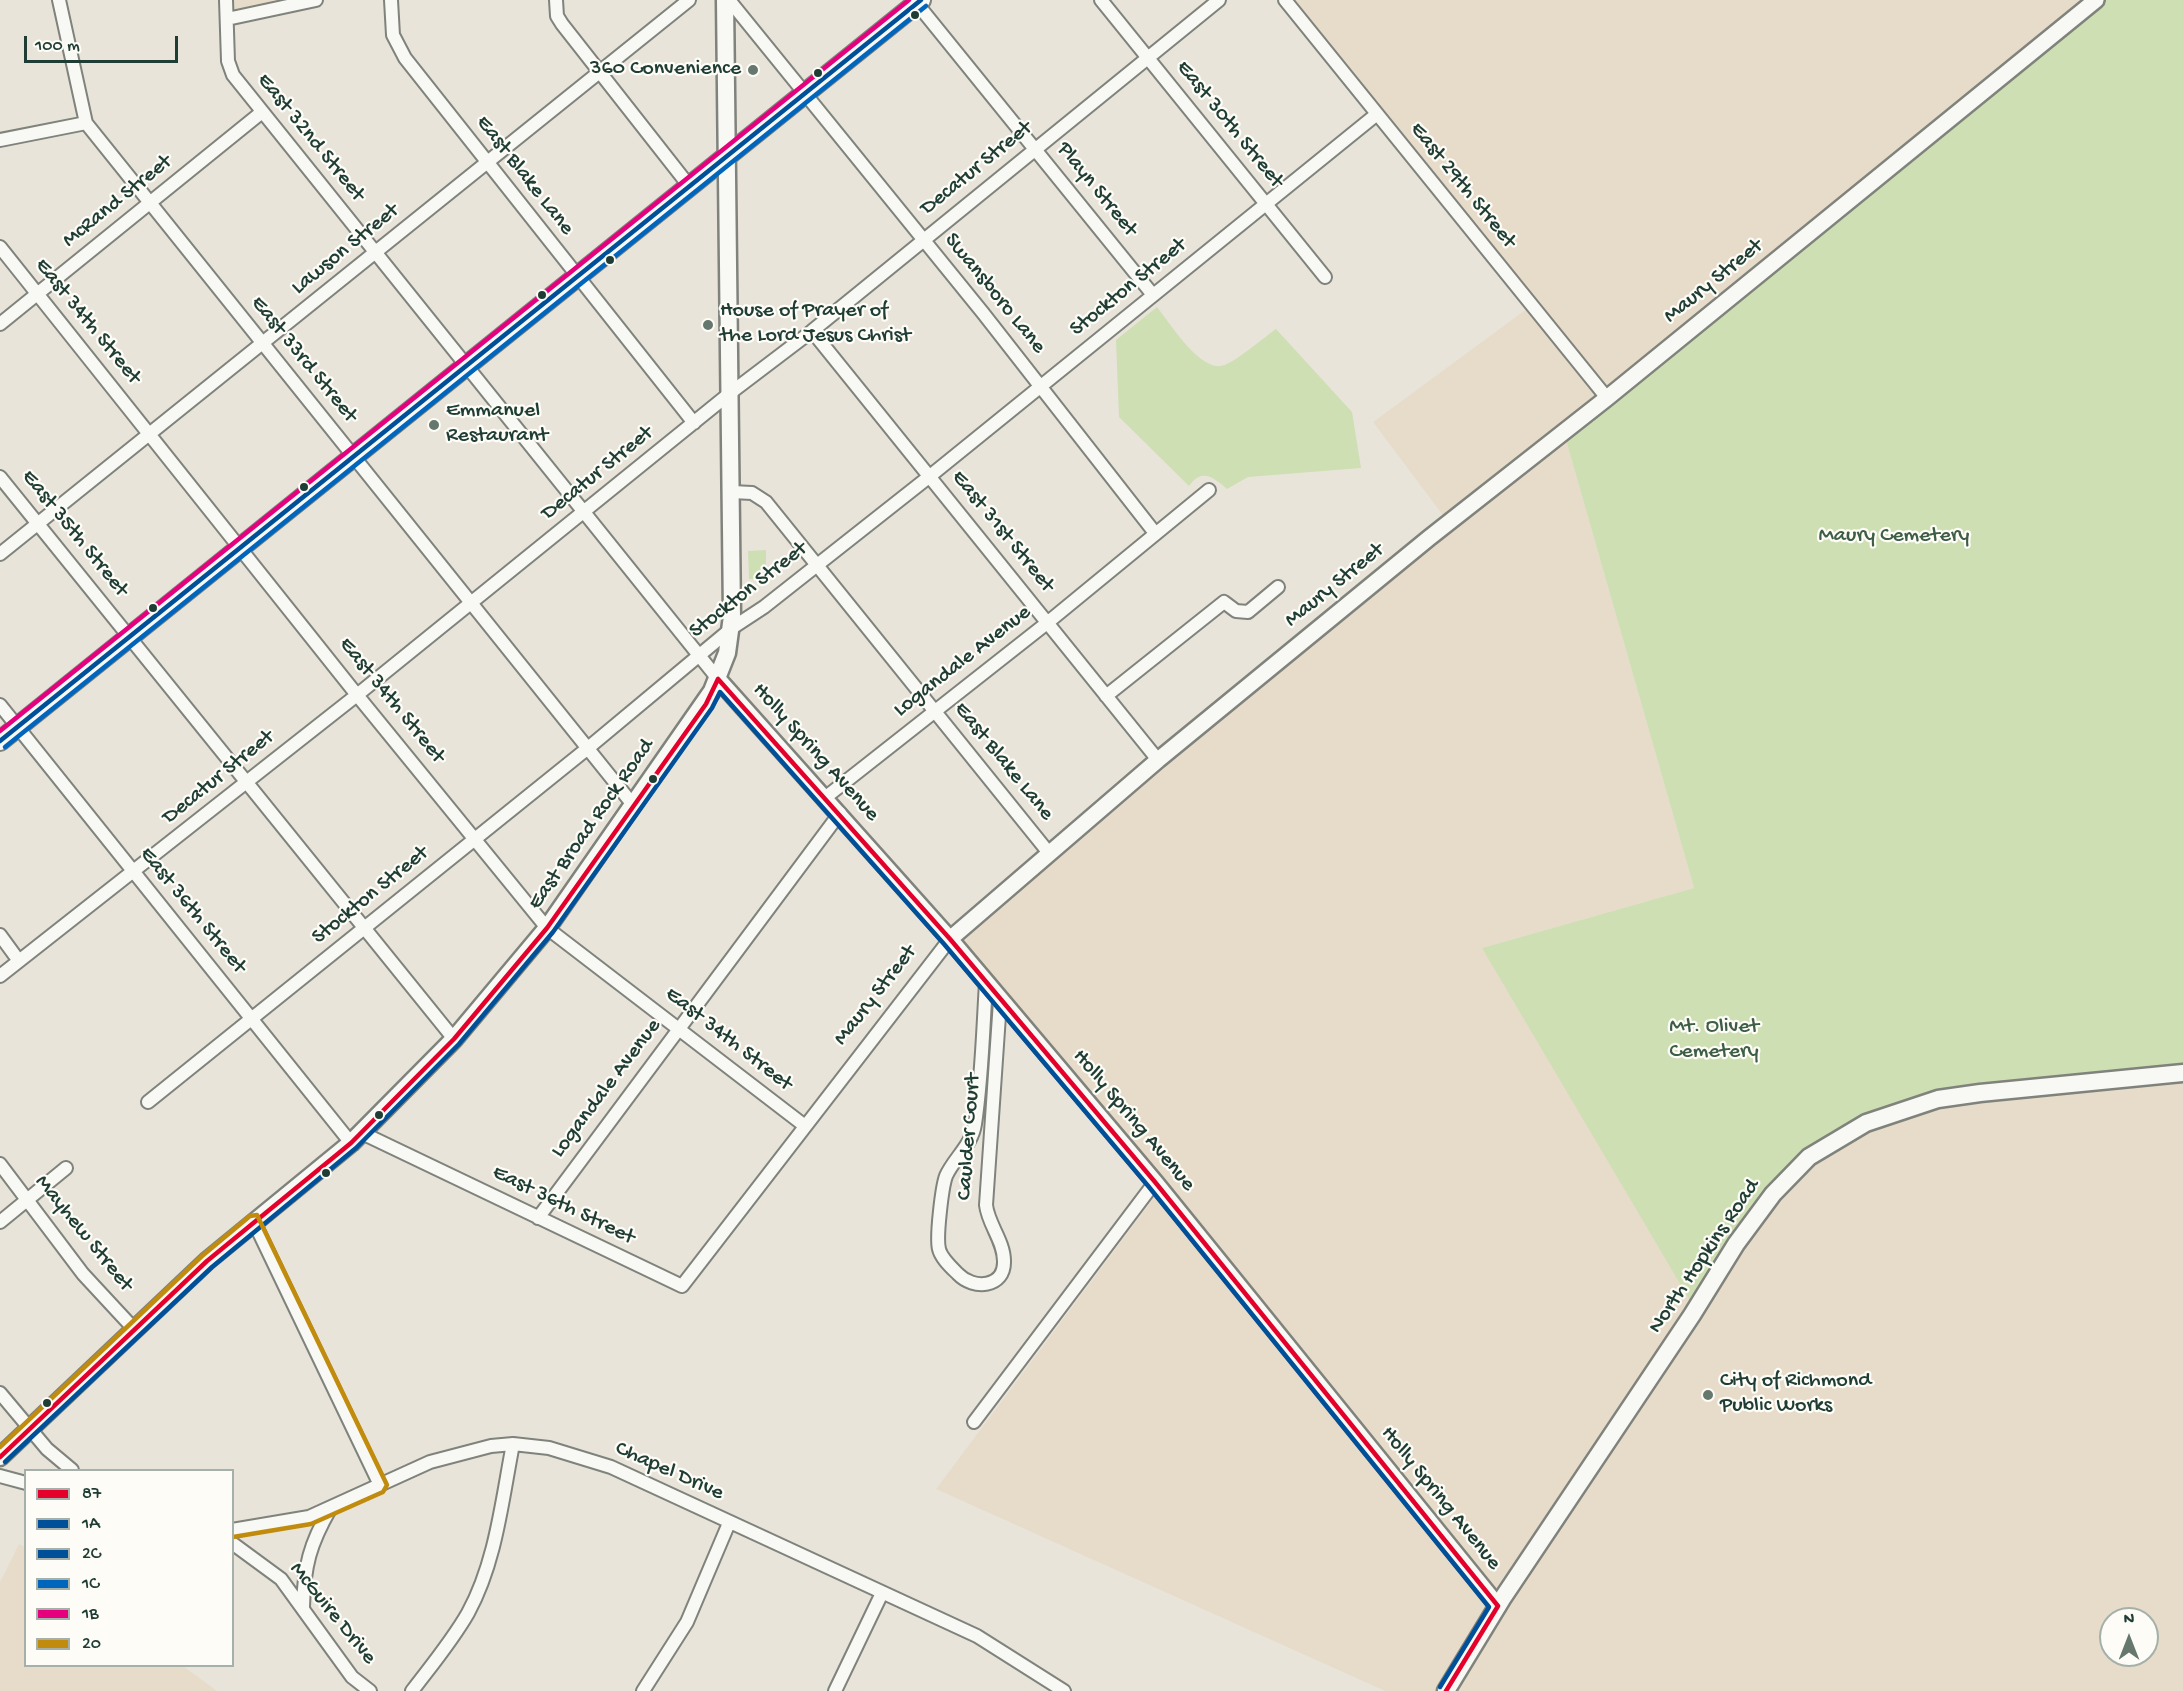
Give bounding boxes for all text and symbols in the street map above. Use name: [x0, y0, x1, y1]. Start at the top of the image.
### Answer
unlabelled marker: [909, 9, 921, 21]
scale bar: [27, 24, 182, 62]
text: 100 m: [35, 36, 80, 57]
street label: East 30th Street: [1169, 56, 1289, 194]
place label: 360 Convenience: [590, 57, 741, 83]
marker: 360 Convenience: [746, 63, 760, 77]
unlabelled marker: [812, 67, 824, 79]
street label: East 32nd Street: [250, 68, 370, 208]
street label: East Blake Lane: [469, 111, 579, 241]
street label: Decatur Street: [916, 116, 1038, 222]
street label: East 29th Street: [1403, 118, 1521, 254]
street label: Playn Street: [1050, 137, 1142, 243]
street label: McRand Street: [58, 150, 178, 254]
street label: Lawson Street: [287, 198, 405, 302]
street label: Swansboro Lane: [937, 228, 1051, 360]
street label: Stockton Street: [1065, 233, 1193, 343]
street label: Maury Street: [1659, 234, 1769, 330]
street label: East 34th Street: [28, 254, 146, 390]
unlabelled marker: [604, 254, 616, 266]
unlabelled marker: [536, 289, 548, 301]
street label: East 33rd Street: [244, 291, 362, 429]
place label: House of Prayer of the Lord Jesus Christ: [720, 299, 911, 350]
marker: House of Prayer of the Lord Jesus Christ: [701, 318, 715, 332]
place label: Emmanuel Restaurant: [446, 399, 548, 451]
marker: Emmanuel Restaurant: [427, 418, 441, 432]
street label: Decatur Street: [537, 421, 659, 527]
street label: East 35th Street: [15, 465, 133, 603]
street label: East 31st Street: [945, 466, 1059, 598]
unlabelled marker: [298, 481, 310, 493]
park label: Maury Cemetery: [1819, 524, 1969, 550]
street label: Stockton Street: [685, 537, 813, 645]
street label: Maury Street: [1280, 538, 1390, 634]
street label: Logandale Avenue: [889, 600, 1037, 724]
unlabelled marker: [147, 602, 159, 614]
street label: East 34th Street: [332, 633, 450, 769]
street label: Holly Spring Avenue: [746, 678, 884, 828]
street label: East Blake Lane: [947, 697, 1059, 827]
street label: Decatur Street: [158, 725, 280, 831]
street label: East Broad Rock Road: [523, 735, 661, 915]
unlabelled marker: [647, 773, 659, 785]
street label: Stockton Street: [307, 841, 435, 951]
street label: East 36th Street: [133, 842, 251, 980]
street label: Maury Street: [829, 940, 923, 1052]
street label: East 34th Street: [659, 982, 797, 1098]
street label: Logandale Avenue: [546, 1014, 668, 1164]
park label: Mt. Olivet Cemetery: [1669, 1015, 1759, 1066]
street label: Holly Spring Avenue: [1066, 1044, 1200, 1198]
street label: Caulder Court: [952, 1073, 988, 1201]
unlabelled marker: [373, 1109, 385, 1121]
street label: East 36th Street: [487, 1160, 639, 1252]
unlabelled marker: [320, 1167, 332, 1179]
street label: Mayhew Street: [28, 1170, 138, 1298]
street label: North Hopkins Road: [1644, 1175, 1766, 1339]
place label: City of Richmond Public Works: [1720, 1369, 1871, 1420]
marker: City of Richmond Public Works: [1701, 1388, 1715, 1402]
unlabelled marker: [41, 1397, 53, 1409]
street label: Holly Spring Avenue: [1374, 1422, 1506, 1576]
street label: Chapel Drive: [611, 1436, 727, 1508]
legend: [24, 1469, 234, 1667]
text: 87: [82, 1484, 101, 1505]
text: 1A: [82, 1514, 100, 1535]
text: 2C: [82, 1544, 101, 1565]
street label: McGuire Drive: [283, 1558, 381, 1670]
text: 1C: [82, 1574, 99, 1595]
text: 1B: [82, 1604, 98, 1625]
north arrow: [2099, 1607, 2159, 1667]
text: N: [2124, 1611, 2134, 1630]
text: 20: [82, 1634, 101, 1655]

